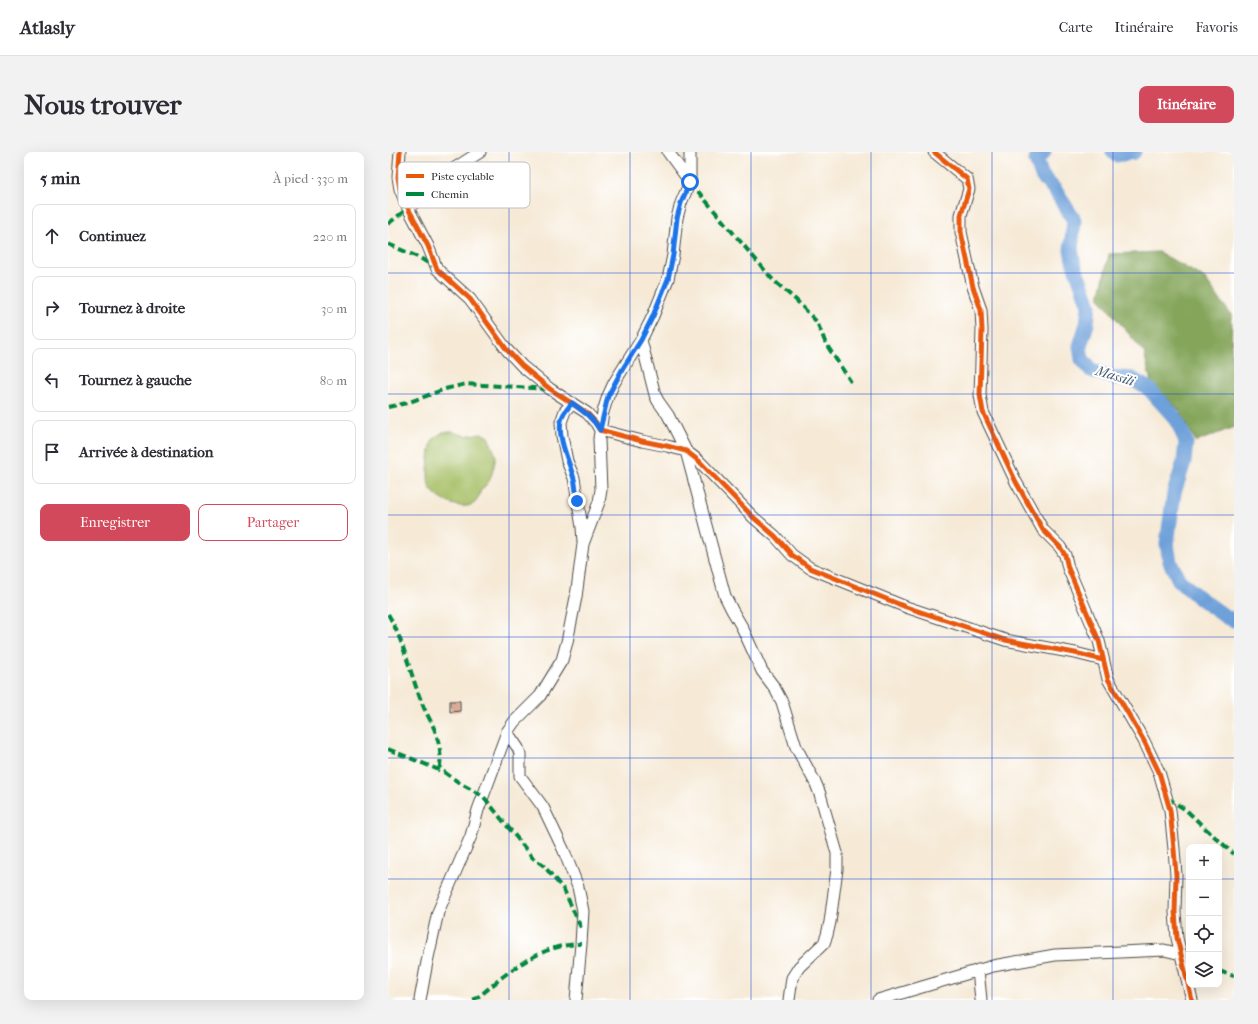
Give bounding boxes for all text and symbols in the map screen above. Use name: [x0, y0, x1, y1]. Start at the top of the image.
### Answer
text: Atlasly: [20, 17, 75, 39]
text: Carte: [1059, 19, 1093, 36]
text: Itinéraire: [1115, 19, 1173, 36]
text: Favoris: [1195, 19, 1238, 36]
button: Itinéraire: [1139, 86, 1234, 123]
text: Nous trouver: [24, 88, 181, 121]
legend: [398, 162, 530, 208]
text: 5 min: [40, 168, 80, 188]
text: Piste cyclable: [431, 170, 495, 183]
text: À pied · 330 m: [273, 171, 348, 186]
route start: [681, 173, 699, 191]
text: Chemin: [431, 188, 469, 201]
icon: ahead: [41, 225, 63, 247]
text: Continuez: [79, 227, 146, 245]
text: 220 m: [313, 229, 347, 244]
icon: right: [41, 297, 63, 319]
text: Tournez à droite: [79, 299, 185, 317]
text: 30 m: [321, 301, 347, 316]
water label: Massili: [1093, 362, 1137, 390]
icon: left: [41, 369, 63, 391]
text: Tournez à gauche: [79, 371, 192, 389]
text: 80 m: [320, 373, 347, 388]
icon: arrive: [41, 441, 63, 463]
text: Arrivée à destination: [79, 443, 214, 461]
route end: [568, 492, 586, 510]
button: Enregistrer: [40, 504, 190, 541]
button: Partager: [198, 504, 348, 541]
map controls: [1186, 844, 1222, 988]
button: +: [1186, 844, 1222, 880]
button: −: [1186, 880, 1222, 916]
button: locate: [1186, 916, 1222, 952]
button: layers: [1186, 952, 1222, 988]

